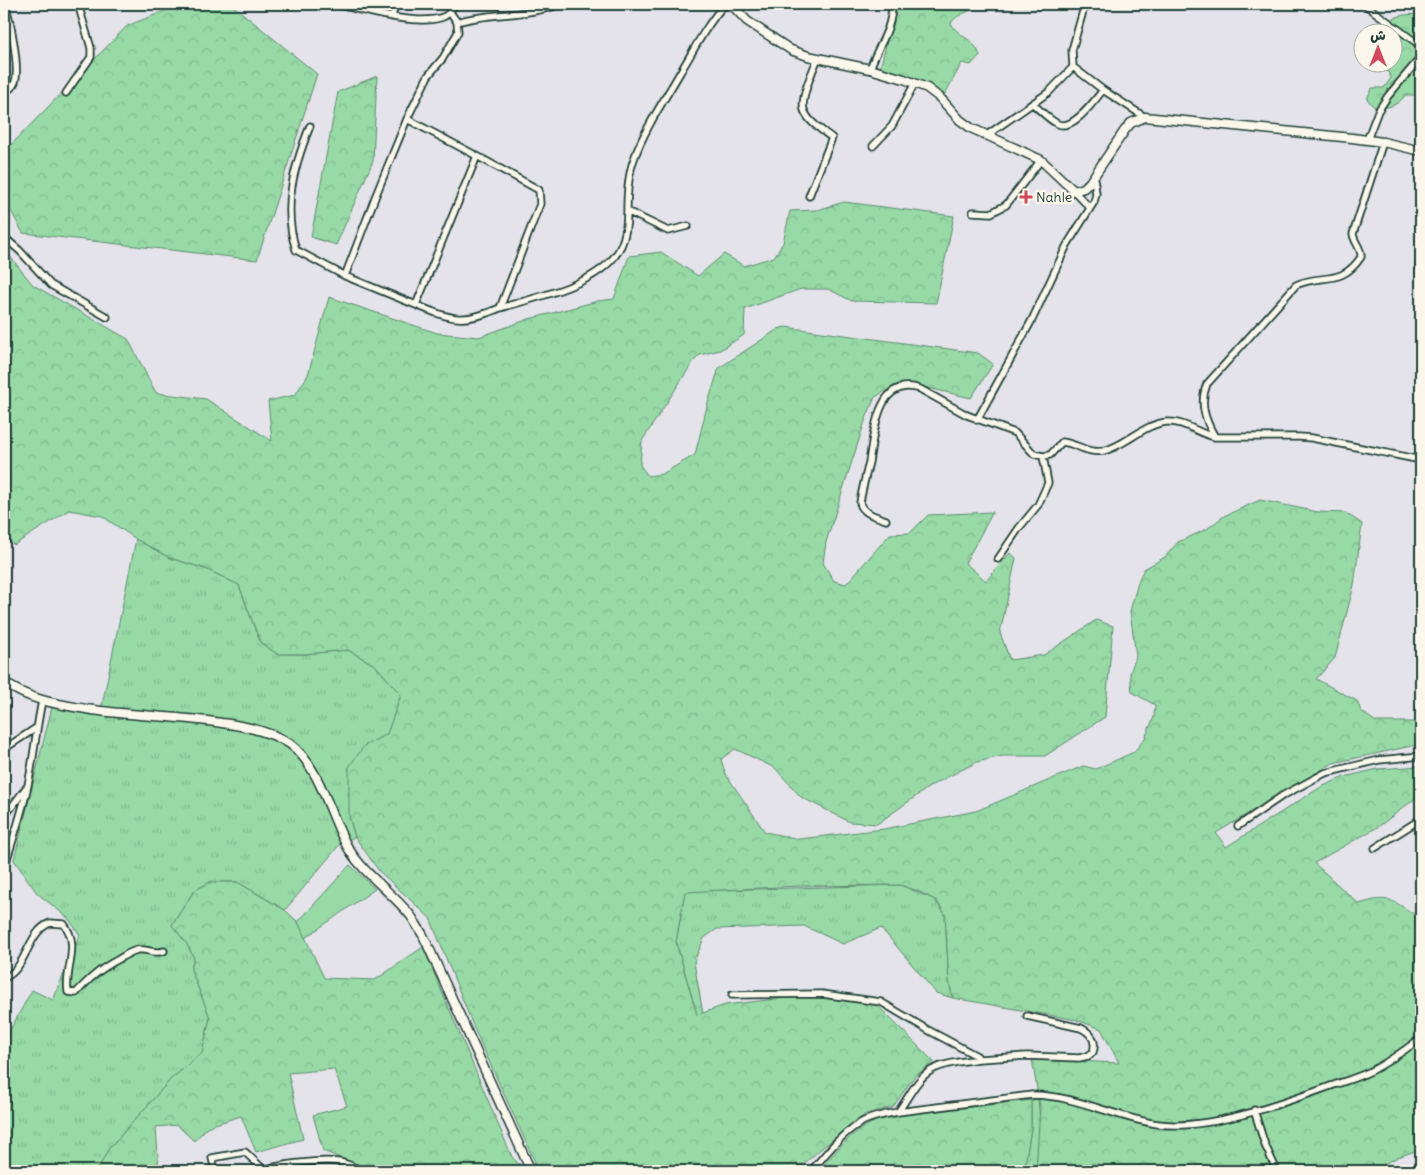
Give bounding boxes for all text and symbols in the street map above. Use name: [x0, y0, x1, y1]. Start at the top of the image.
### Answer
north arrow: [1352, 22, 1402, 72]
text: ش: [1370, 26, 1386, 44]
place label: Nahle: [1036, 188, 1072, 206]
marker: Nahle: [1020, 191, 1032, 203]

